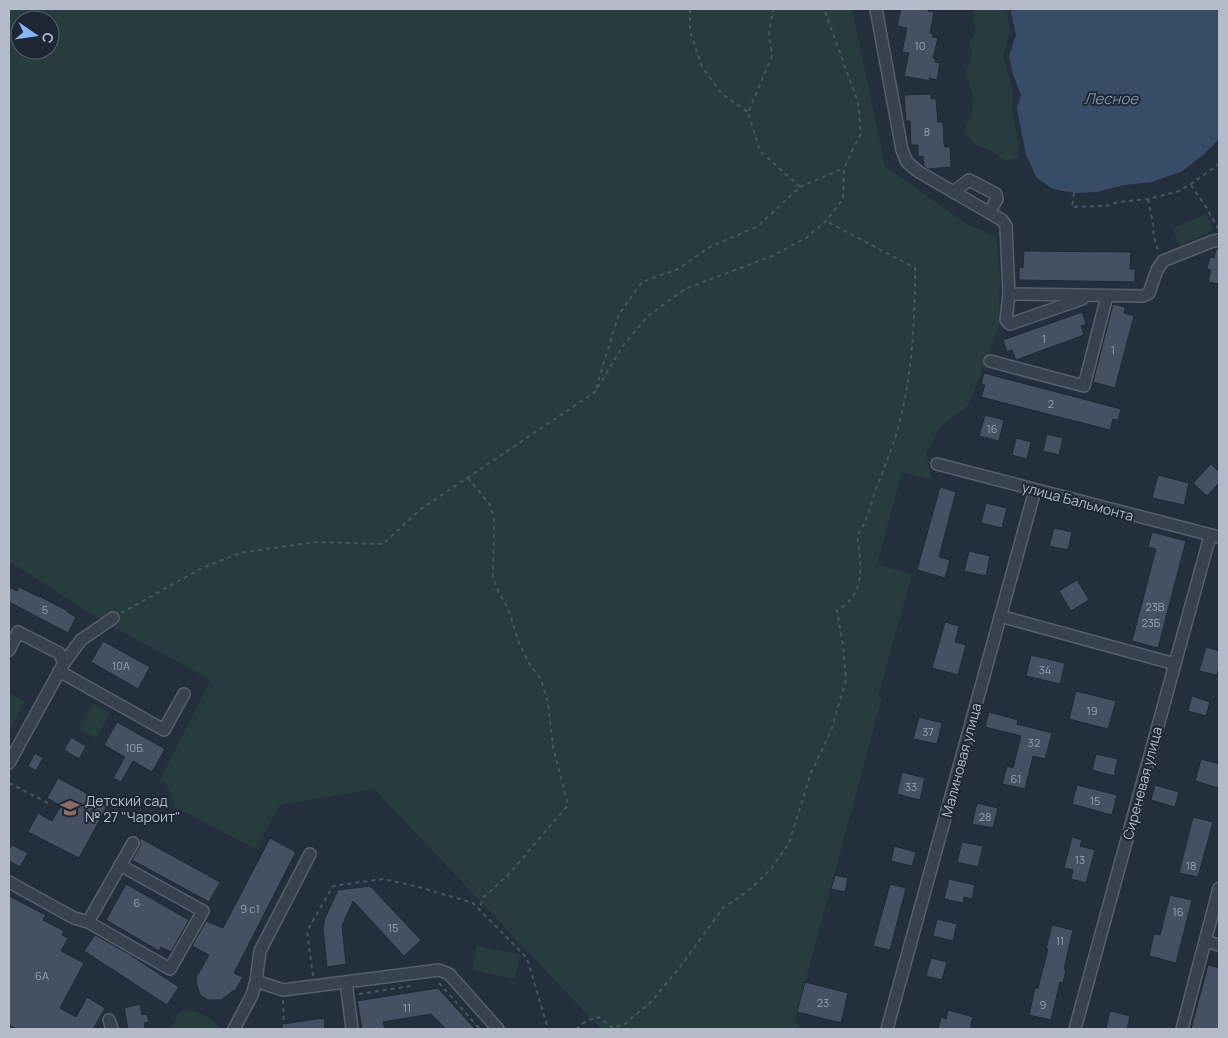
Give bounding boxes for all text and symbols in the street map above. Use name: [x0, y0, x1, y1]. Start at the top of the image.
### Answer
north arrow: [10, 10, 60, 60]
text: С: [38, 31, 59, 45]
house number: 10: [914, 38, 926, 53]
water label: Лесное: [1084, 88, 1139, 109]
house number: 8: [924, 124, 930, 139]
house number: 1: [1042, 331, 1046, 346]
house number: 1: [1111, 342, 1115, 357]
house number: 2: [1048, 396, 1054, 411]
house number: 16: [986, 421, 998, 436]
street label: улица Бальмонта: [1020, 477, 1136, 525]
house number: 23В: [1145, 599, 1165, 614]
house number: 5: [42, 602, 48, 617]
house number: 23Б: [1142, 615, 1161, 630]
house number: 10А: [112, 658, 130, 673]
house number: 34: [1039, 662, 1051, 677]
street label: Малиновая улица: [937, 701, 985, 819]
house number: 19: [1086, 703, 1098, 718]
house number: 37: [922, 724, 934, 739]
street label: Сиреневая улица: [1118, 724, 1166, 842]
house number: 32: [1028, 735, 1040, 750]
house number: 10Б: [125, 740, 143, 755]
house number: 61: [1011, 771, 1021, 786]
house number: 33: [905, 779, 917, 794]
place label: Детский сад № 27 "Чароит": [85, 791, 181, 826]
house number: 15: [1090, 793, 1100, 808]
school or university icon: Детский сад № 27 "Чароит": [59, 797, 81, 819]
house number: 28: [979, 809, 991, 824]
house number: 13: [1075, 852, 1085, 867]
house number: 18: [1186, 858, 1196, 873]
house number: 6: [134, 895, 141, 910]
house number: 9 с1: [240, 901, 260, 916]
house number: 16: [1172, 904, 1184, 919]
house number: 15: [388, 920, 398, 935]
house number: 11: [1056, 933, 1064, 948]
house number: 6А: [35, 968, 49, 983]
house number: 23: [817, 995, 829, 1010]
house number: 9: [1040, 997, 1047, 1012]
house number: 11: [403, 1000, 411, 1015]

